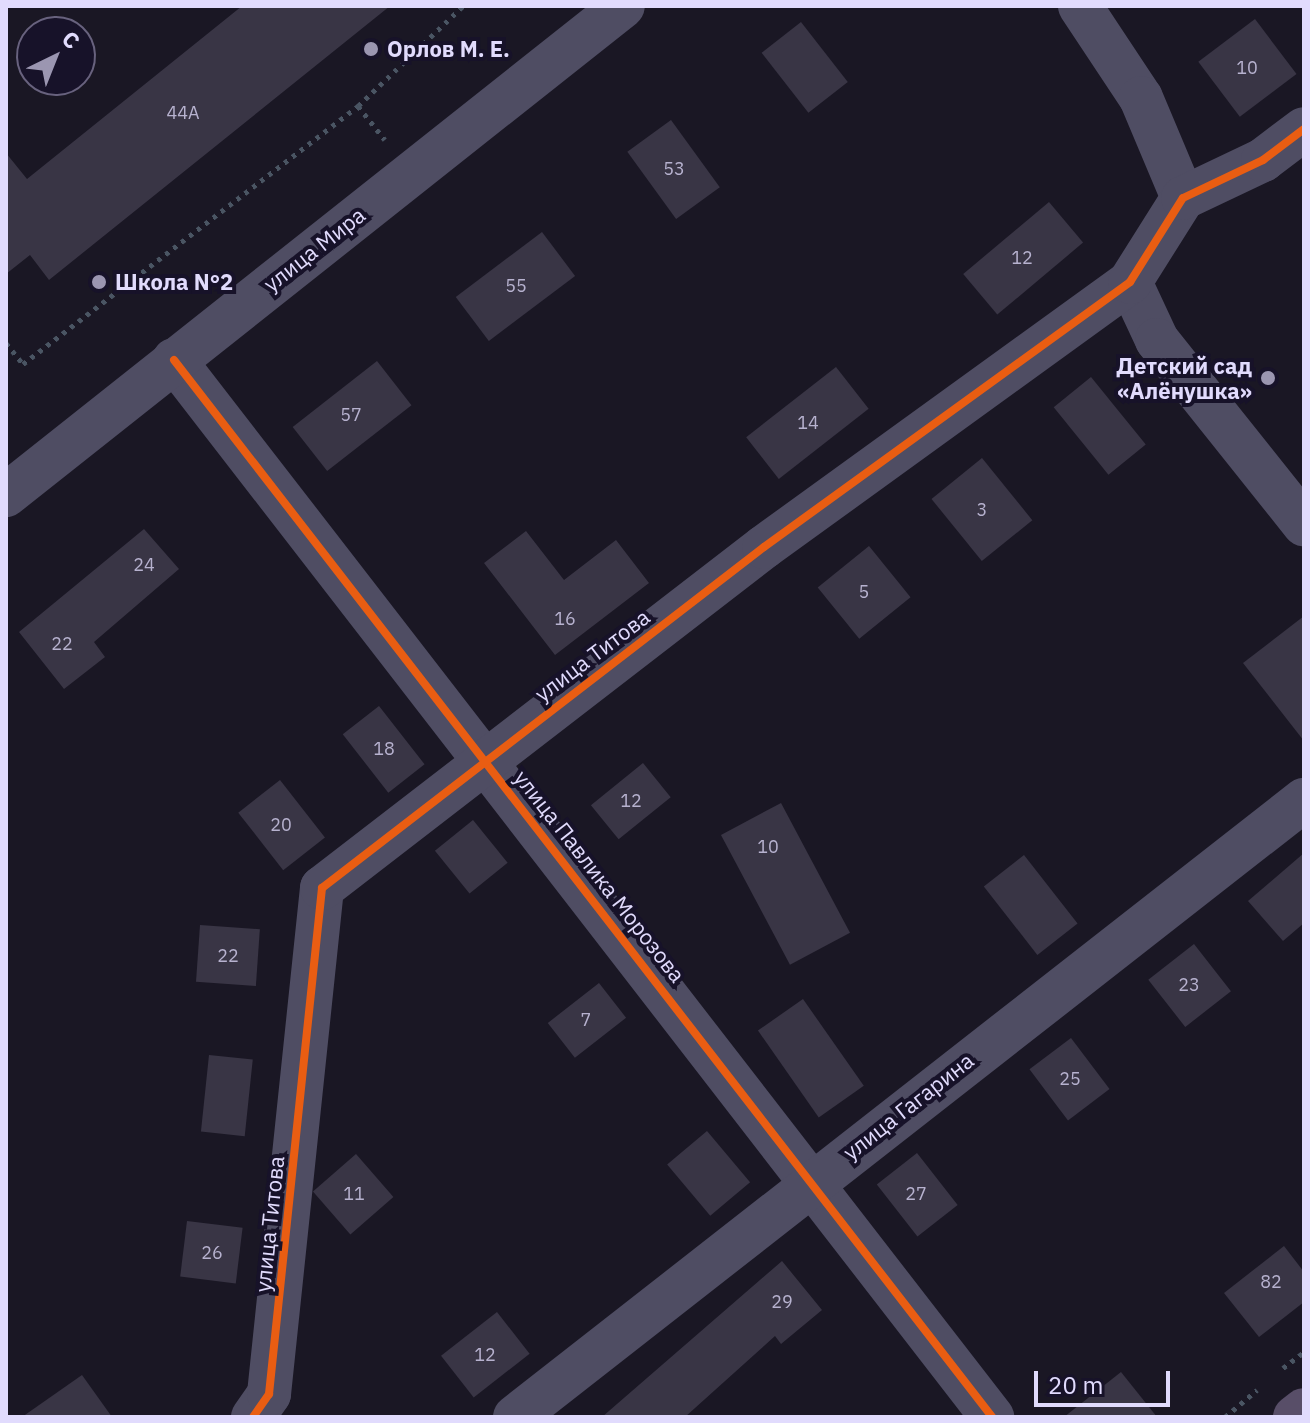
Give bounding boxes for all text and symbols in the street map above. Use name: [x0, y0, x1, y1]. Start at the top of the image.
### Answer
north arrow: [16, 16, 96, 96]
text: С: [56, 24, 86, 55]
place label: Орлов М. Е.: [387, 36, 510, 62]
marker: Орлов М. Е.: [362, 40, 380, 58]
house number: 10: [1236, 57, 1258, 79]
house number: 44А: [166, 102, 200, 124]
house number: 53: [663, 158, 685, 180]
street label: улица Мира: [258, 201, 370, 297]
house number: 12: [1011, 247, 1033, 269]
place label: Школа N°2: [115, 269, 233, 295]
marker: Школа N°2: [90, 273, 108, 291]
house number: 55: [505, 275, 527, 297]
place label: Детский сад «Алёнушка»: [1116, 352, 1252, 404]
marker: Детский сад «Алёнушка»: [1259, 369, 1277, 387]
house number: 57: [340, 404, 362, 426]
house number: 14: [797, 412, 819, 434]
house number: 3: [977, 499, 987, 521]
house number: 24: [133, 554, 155, 576]
house number: 5: [859, 581, 869, 603]
street label: улица Титова: [529, 603, 655, 707]
house number: 16: [554, 608, 576, 630]
house number: 22: [51, 633, 73, 655]
house number: 18: [373, 738, 395, 760]
street label: улица Павлика Морозова: [509, 765, 691, 987]
house number: 12: [620, 790, 642, 812]
house number: 20: [270, 814, 292, 836]
house number: 10: [757, 836, 779, 858]
house number: 22: [217, 945, 239, 967]
house number: 23: [1178, 974, 1200, 996]
house number: 7: [581, 1009, 591, 1031]
street label: улица Гагарина: [837, 1047, 979, 1165]
house number: 25: [1059, 1068, 1081, 1090]
street label: улица Титова: [249, 1154, 289, 1294]
house number: 11: [343, 1183, 365, 1205]
house number: 27: [905, 1183, 927, 1205]
house number: 26: [201, 1242, 223, 1264]
house number: 82: [1260, 1271, 1282, 1293]
house number: 29: [771, 1291, 793, 1313]
house number: 12: [474, 1344, 496, 1366]
scale bar: [1038, 1355, 1174, 1405]
text: 20 m: [1048, 1369, 1103, 1401]

